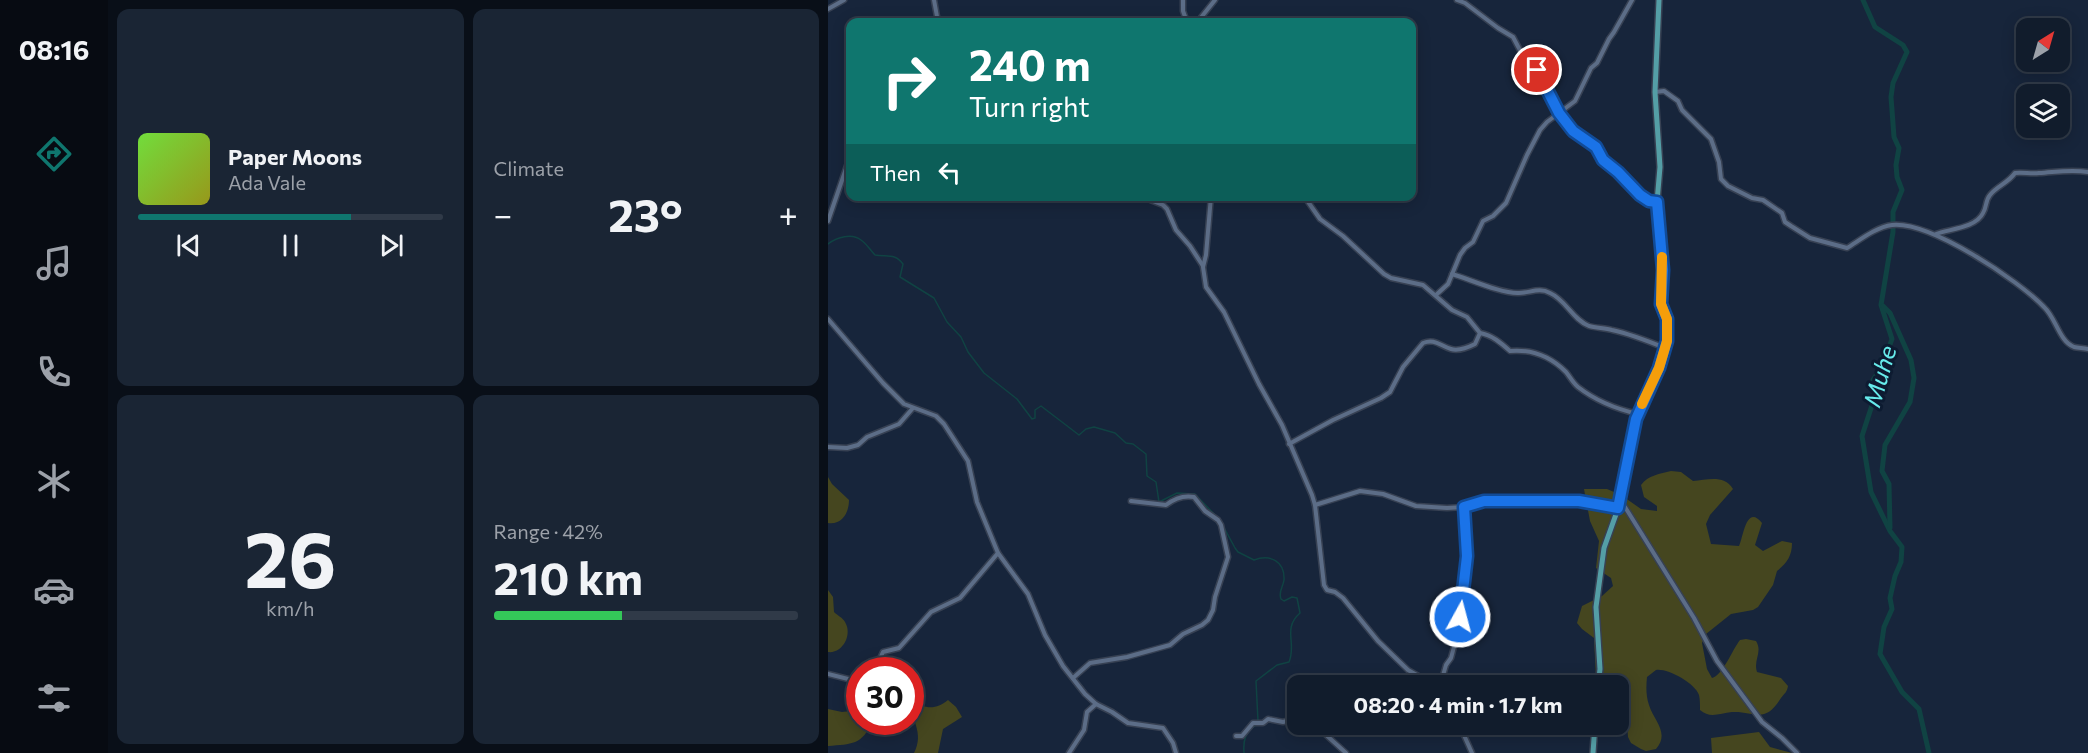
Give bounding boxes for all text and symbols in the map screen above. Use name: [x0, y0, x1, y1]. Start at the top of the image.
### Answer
north arrow: [2016, 18, 2070, 72]
map controls: [2016, 18, 2070, 138]
text: 08:16: [19, 33, 89, 66]
text: 240 m: [969, 38, 1091, 90]
icon: right: [870, 42, 948, 120]
pin: [1511, 44, 1562, 95]
icon: arrive: [1520, 53, 1553, 86]
button: layers: [2016, 84, 2070, 138]
text: Turn right: [969, 90, 1089, 123]
icon: directions: [33, 133, 75, 175]
text: Paper Moons: [228, 143, 362, 170]
text: Climate: [494, 156, 564, 180]
icon: left: [933, 156, 966, 189]
text: Then: [870, 159, 921, 186]
text: Ada Vale: [228, 170, 306, 194]
text: 23°: [608, 186, 683, 241]
text: −: [494, 193, 512, 234]
text: +: [779, 193, 798, 234]
icon: previous: [172, 229, 205, 262]
icon: pause: [274, 229, 307, 262]
icon: next: [375, 229, 408, 262]
icon: music: [33, 242, 75, 284]
water label: Muhe: [1856, 342, 1902, 410]
icon: phone: [33, 351, 75, 393]
icon: climate: [33, 460, 75, 502]
text: 26: [244, 509, 336, 604]
text: Range · 42%: [494, 519, 603, 543]
text: 210 km: [494, 549, 643, 604]
icon: car: [33, 569, 75, 611]
position arrow: [1428, 585, 1492, 649]
text: km/h: [266, 596, 315, 620]
speed limit sign: 30: [846, 657, 924, 735]
icon: filters: [33, 677, 75, 719]
text: 08:20 · 4 min · 1.7 km: [1354, 691, 1562, 718]

